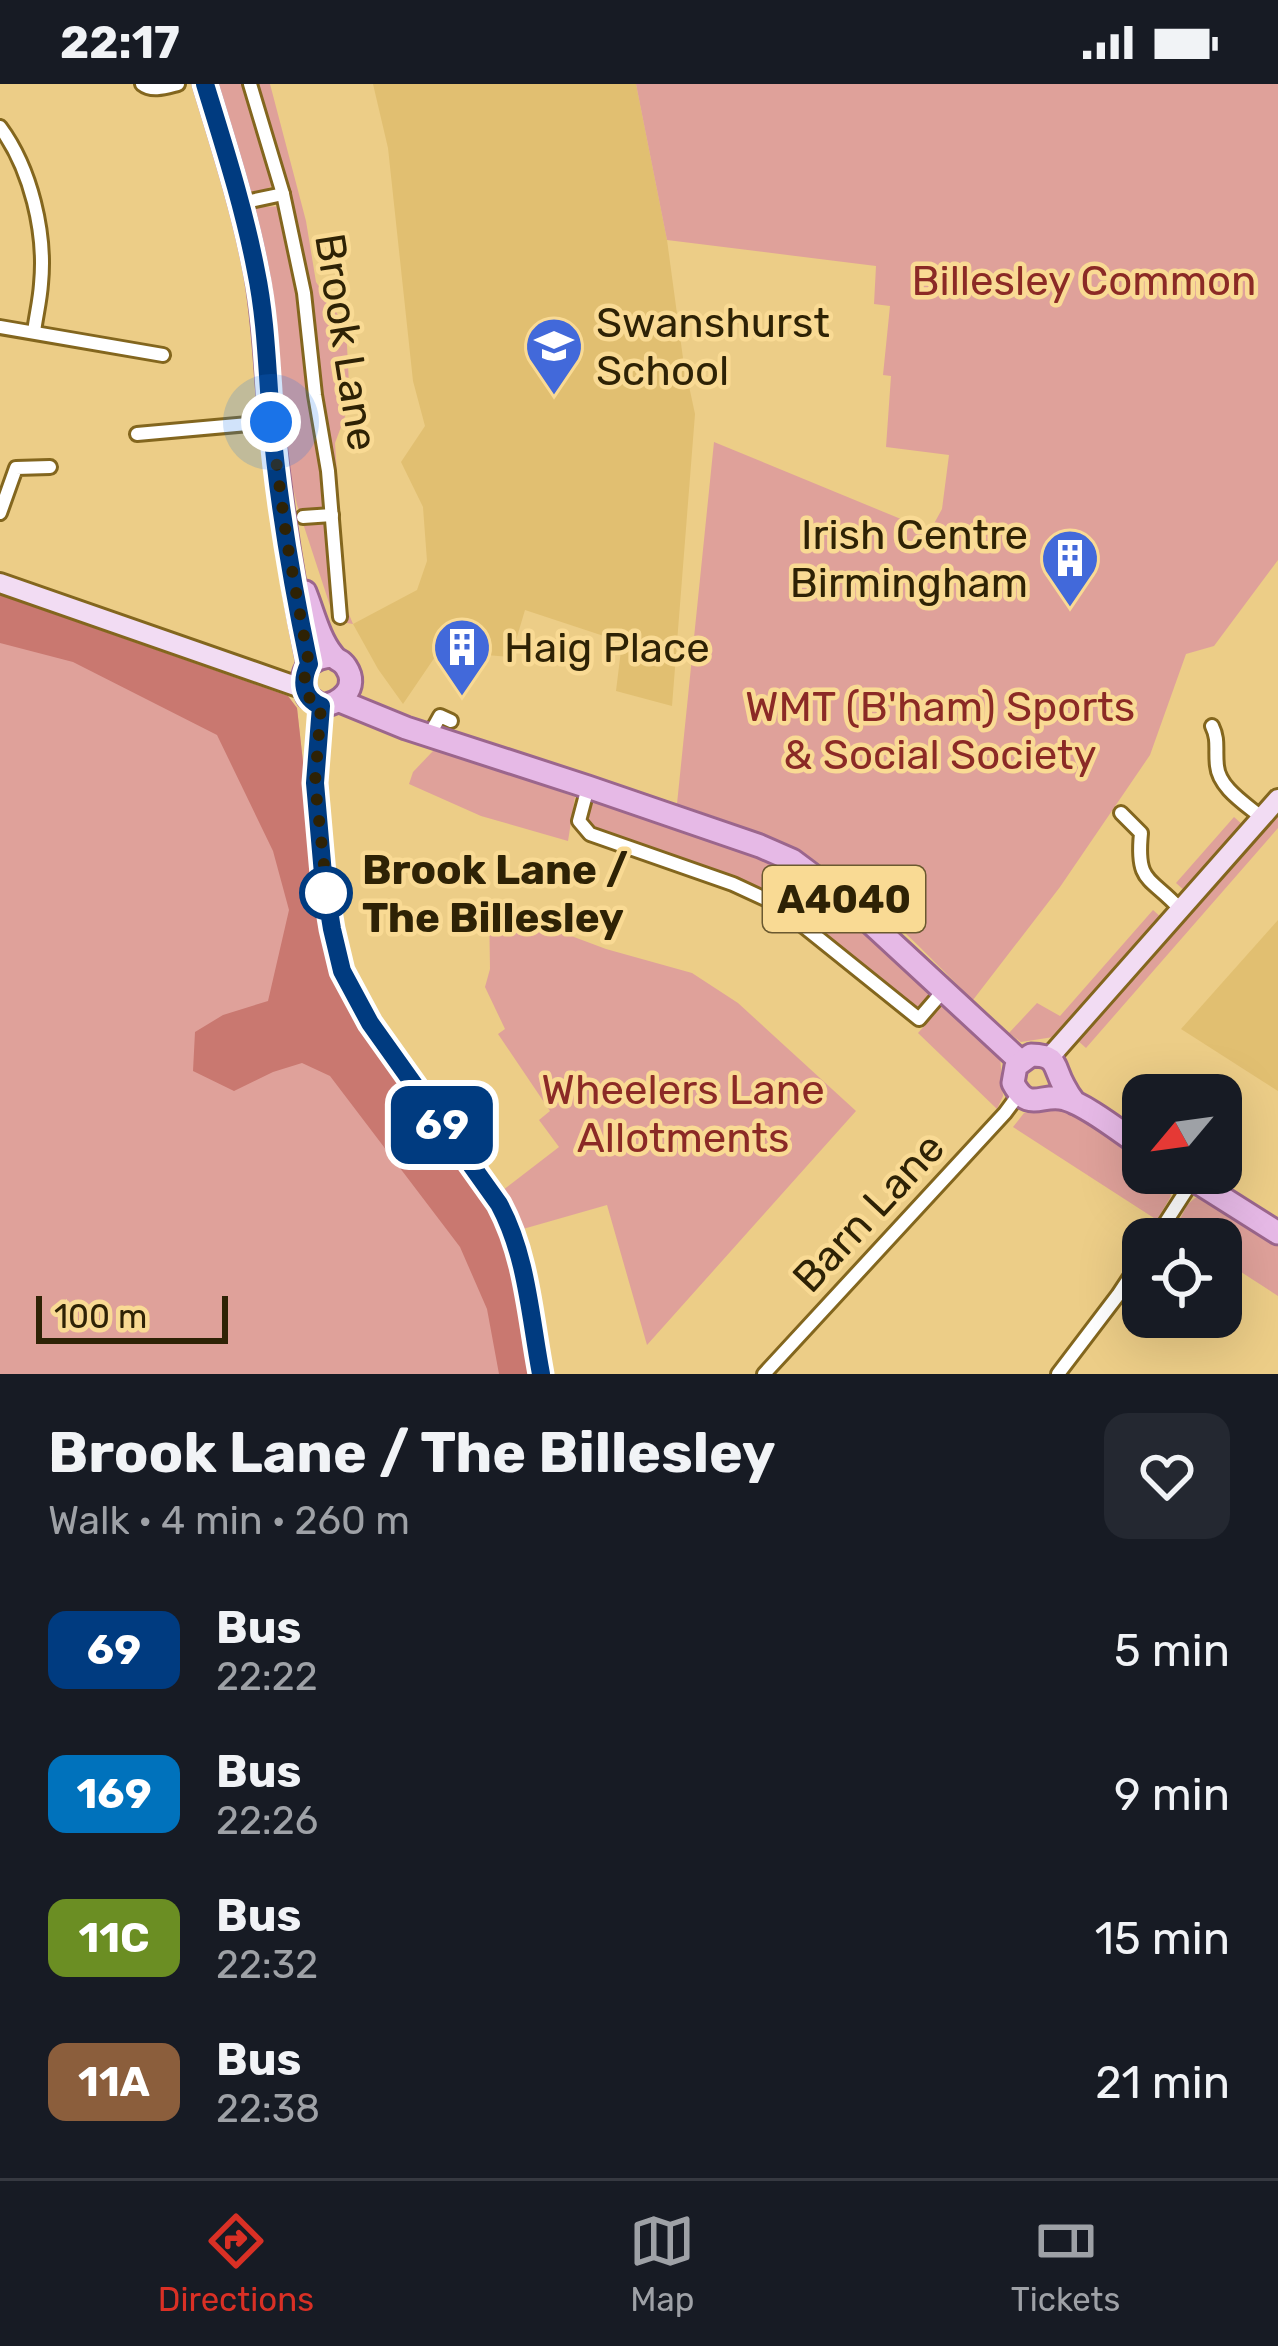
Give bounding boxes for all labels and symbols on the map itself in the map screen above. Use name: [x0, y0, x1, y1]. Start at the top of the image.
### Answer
street label: Brook Lane: [304, 230, 388, 454]
park label: Billesley Common: [911, 256, 1257, 306]
place label: Swanshurst School: [596, 298, 830, 396]
school or university icon: Swanshurst School: [523, 315, 585, 397]
your location: [241, 392, 301, 452]
place label: Irish Centre Birmingham: [790, 510, 1028, 608]
building icon: Irish Centre Birmingham: [1039, 527, 1101, 609]
building icon: Haig Place: [431, 616, 493, 698]
place label: Haig Place: [504, 623, 710, 673]
park label: WMT (B'ham) Sports & Social Society: [745, 682, 1135, 780]
place label: Brook Lane / The Billesley: [362, 845, 628, 943]
road number: A4040: [763, 866, 925, 932]
marker: Brook Lane / The Billesley: [301, 868, 351, 918]
park label: Wheelers Lane Allotments: [541, 1065, 825, 1163]
north arrow: [1122, 1074, 1242, 1194]
line badge: 69: [388, 1086, 496, 1164]
street label: Barn Lane: [783, 1123, 955, 1302]
scale bar: [36, 1290, 228, 1343]

